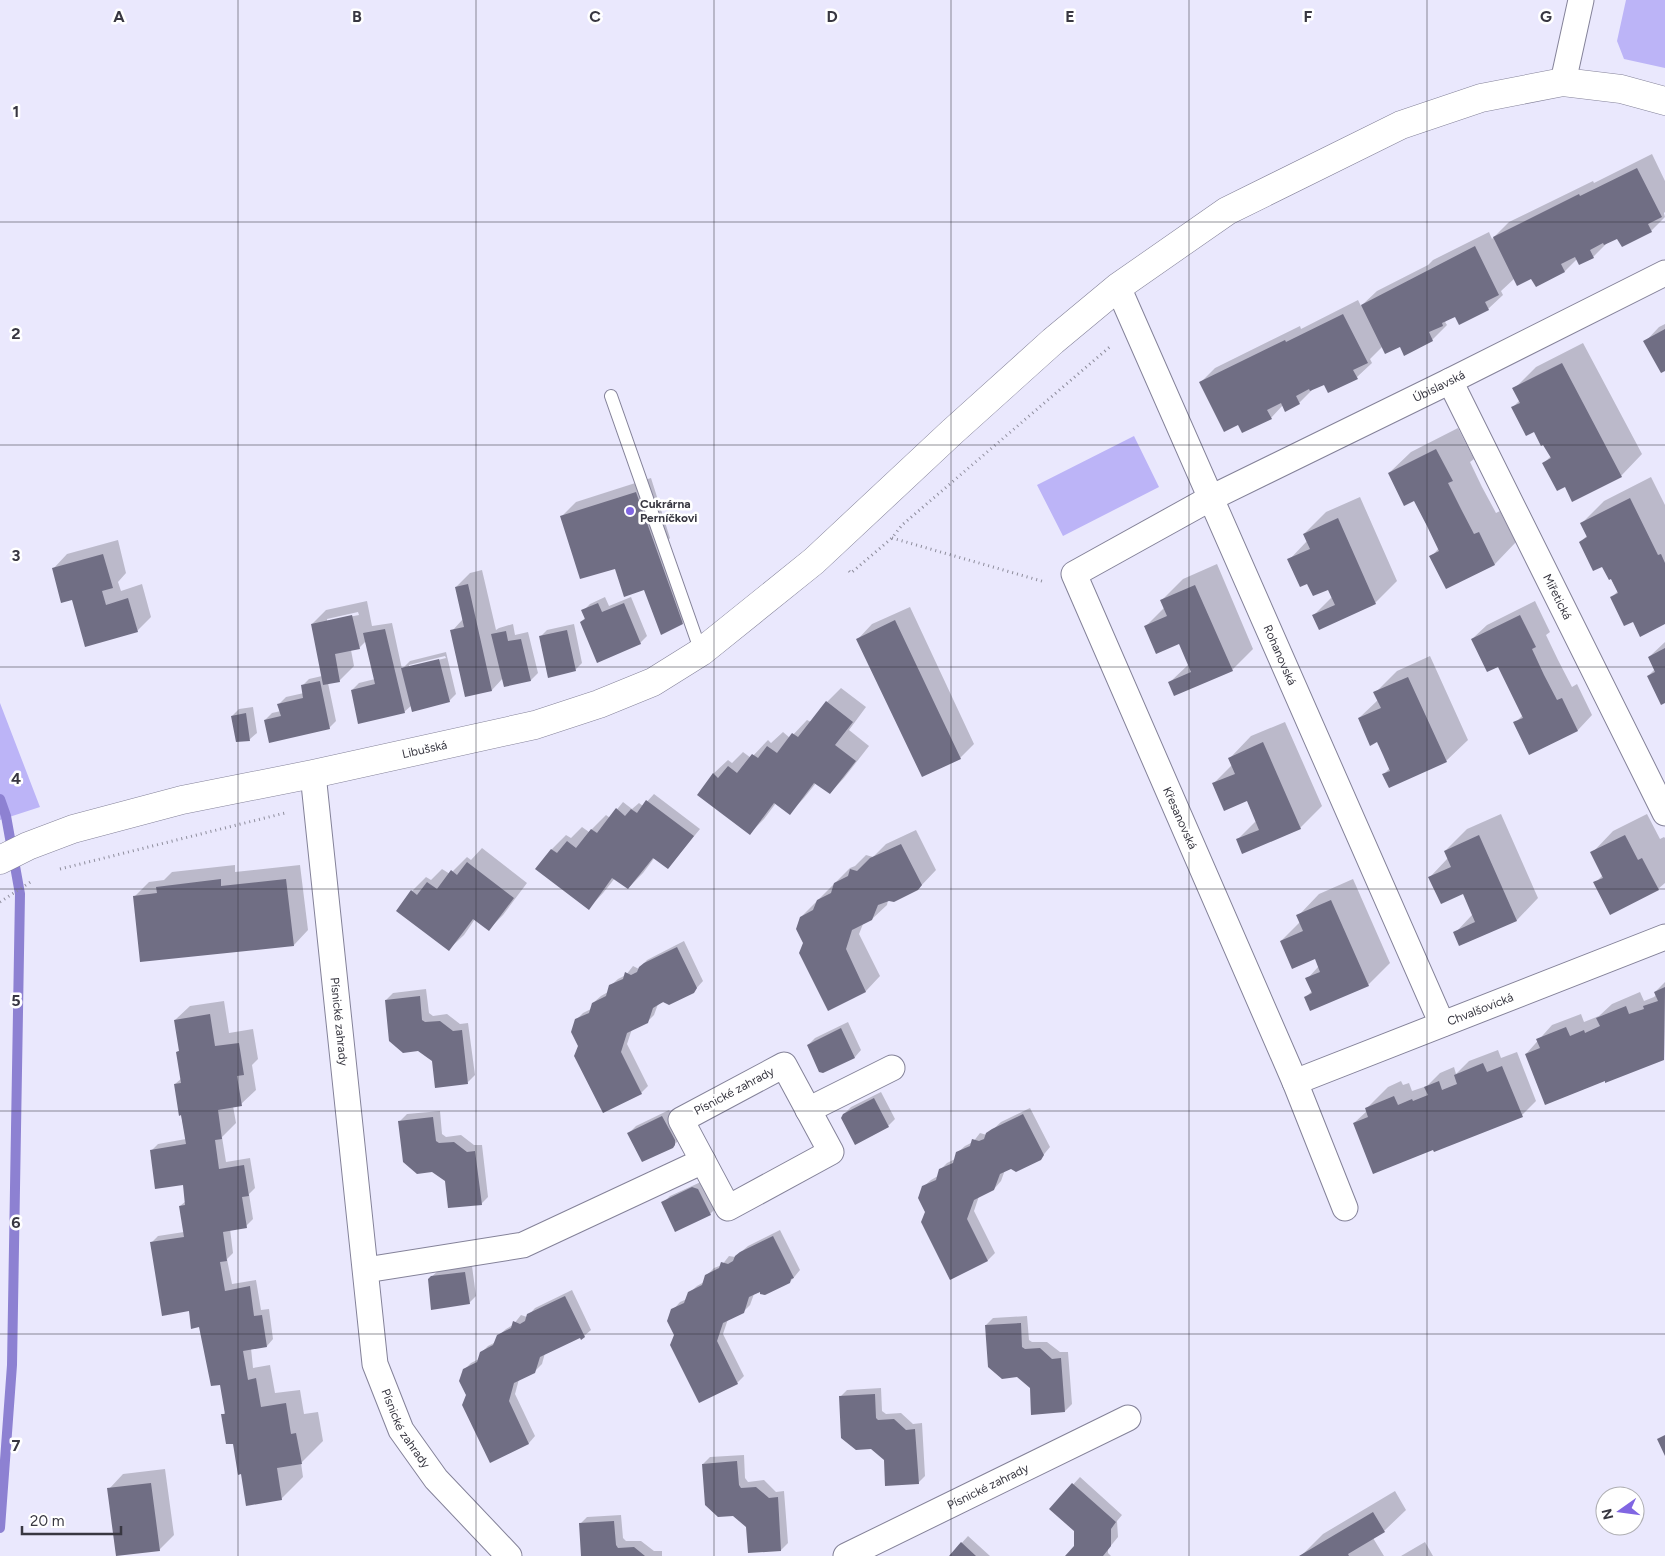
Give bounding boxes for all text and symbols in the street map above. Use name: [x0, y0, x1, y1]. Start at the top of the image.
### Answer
text: A: [113, 7, 125, 26]
text: B: [352, 7, 362, 26]
text: C: [589, 7, 601, 26]
text: D: [826, 7, 838, 26]
text: E: [1065, 7, 1075, 26]
text: F: [1304, 7, 1313, 26]
text: G: [1540, 7, 1552, 26]
text: 1: [13, 102, 19, 121]
text: 2: [11, 324, 21, 343]
street label: Úbislavská: [1411, 368, 1467, 405]
place label: Cukrárna Perníčkovi: [640, 497, 698, 525]
marker: Cukrárna Perníčkovi: [624, 505, 636, 517]
text: 3: [12, 546, 21, 565]
street label: Miřetická: [1540, 572, 1575, 622]
street label: Rohanovská: [1260, 623, 1299, 687]
street label: Libušská: [401, 738, 448, 761]
text: 4: [11, 769, 21, 788]
street label: Křesanovská: [1160, 785, 1200, 851]
street label: Písnické zahrady: [327, 977, 351, 1067]
street label: Chvalšovická: [1445, 990, 1515, 1029]
text: 5: [11, 991, 21, 1010]
street label: Písnické zahrady: [692, 1064, 777, 1118]
text: 6: [11, 1213, 21, 1232]
street label: Písnické zahrady: [378, 1387, 433, 1471]
text: 7: [12, 1436, 21, 1455]
street label: Písnické zahrady: [945, 1460, 1032, 1512]
north arrow: [1595, 1486, 1645, 1536]
scale bar: [22, 1504, 121, 1536]
text: N: [1598, 1507, 1617, 1521]
text: 20 m: [30, 1512, 64, 1530]

